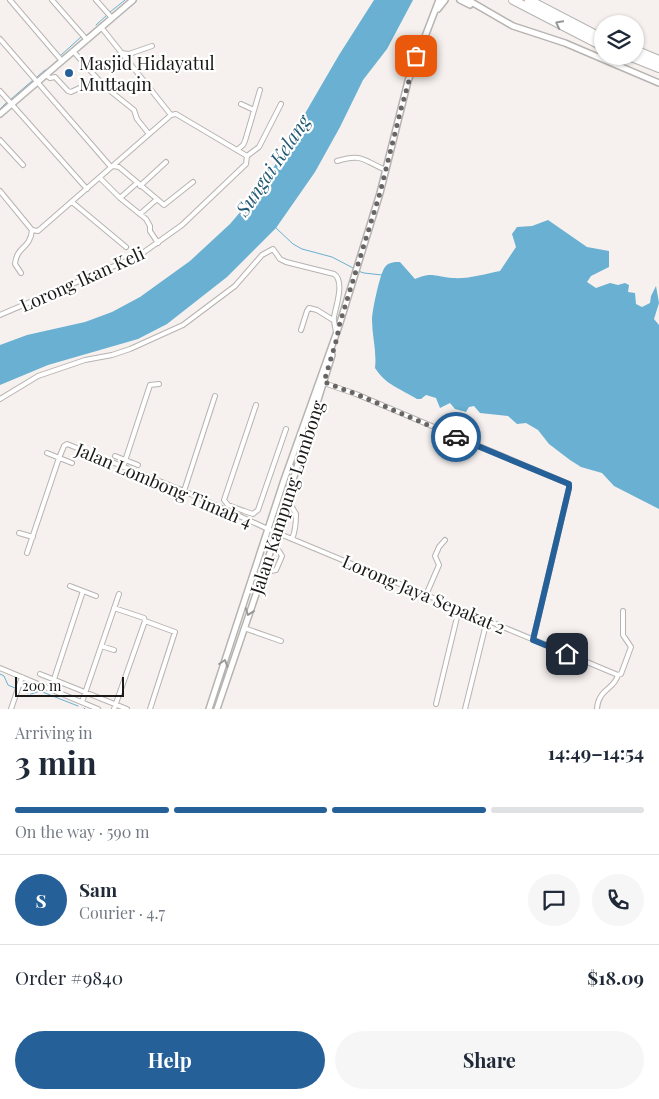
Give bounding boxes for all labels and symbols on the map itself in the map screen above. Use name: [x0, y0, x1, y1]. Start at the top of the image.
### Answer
one-way arrow: [555, 20, 564, 30]
pin: [395, 35, 437, 77]
place label: Masjid Hidayatul Muttaqin: [79, 51, 215, 96]
marker: Masjid Hidayatul Muttaqin: [63, 67, 75, 79]
water label: Sungai Kelang: [228, 108, 316, 221]
street label: Lorong Ikan Keli: [16, 241, 148, 317]
street label: Jalan Kampung Lombong: [244, 397, 330, 598]
courier: [431, 412, 481, 462]
street label: Jalan Lombong Timah 4: [71, 437, 256, 533]
street label: Lorong Jaya Sepakat 2: [339, 549, 509, 639]
one-way arrow: [245, 607, 255, 616]
pin: [546, 633, 588, 675]
one-way arrow: [218, 659, 228, 667]
scale bar: [15, 674, 124, 697]

